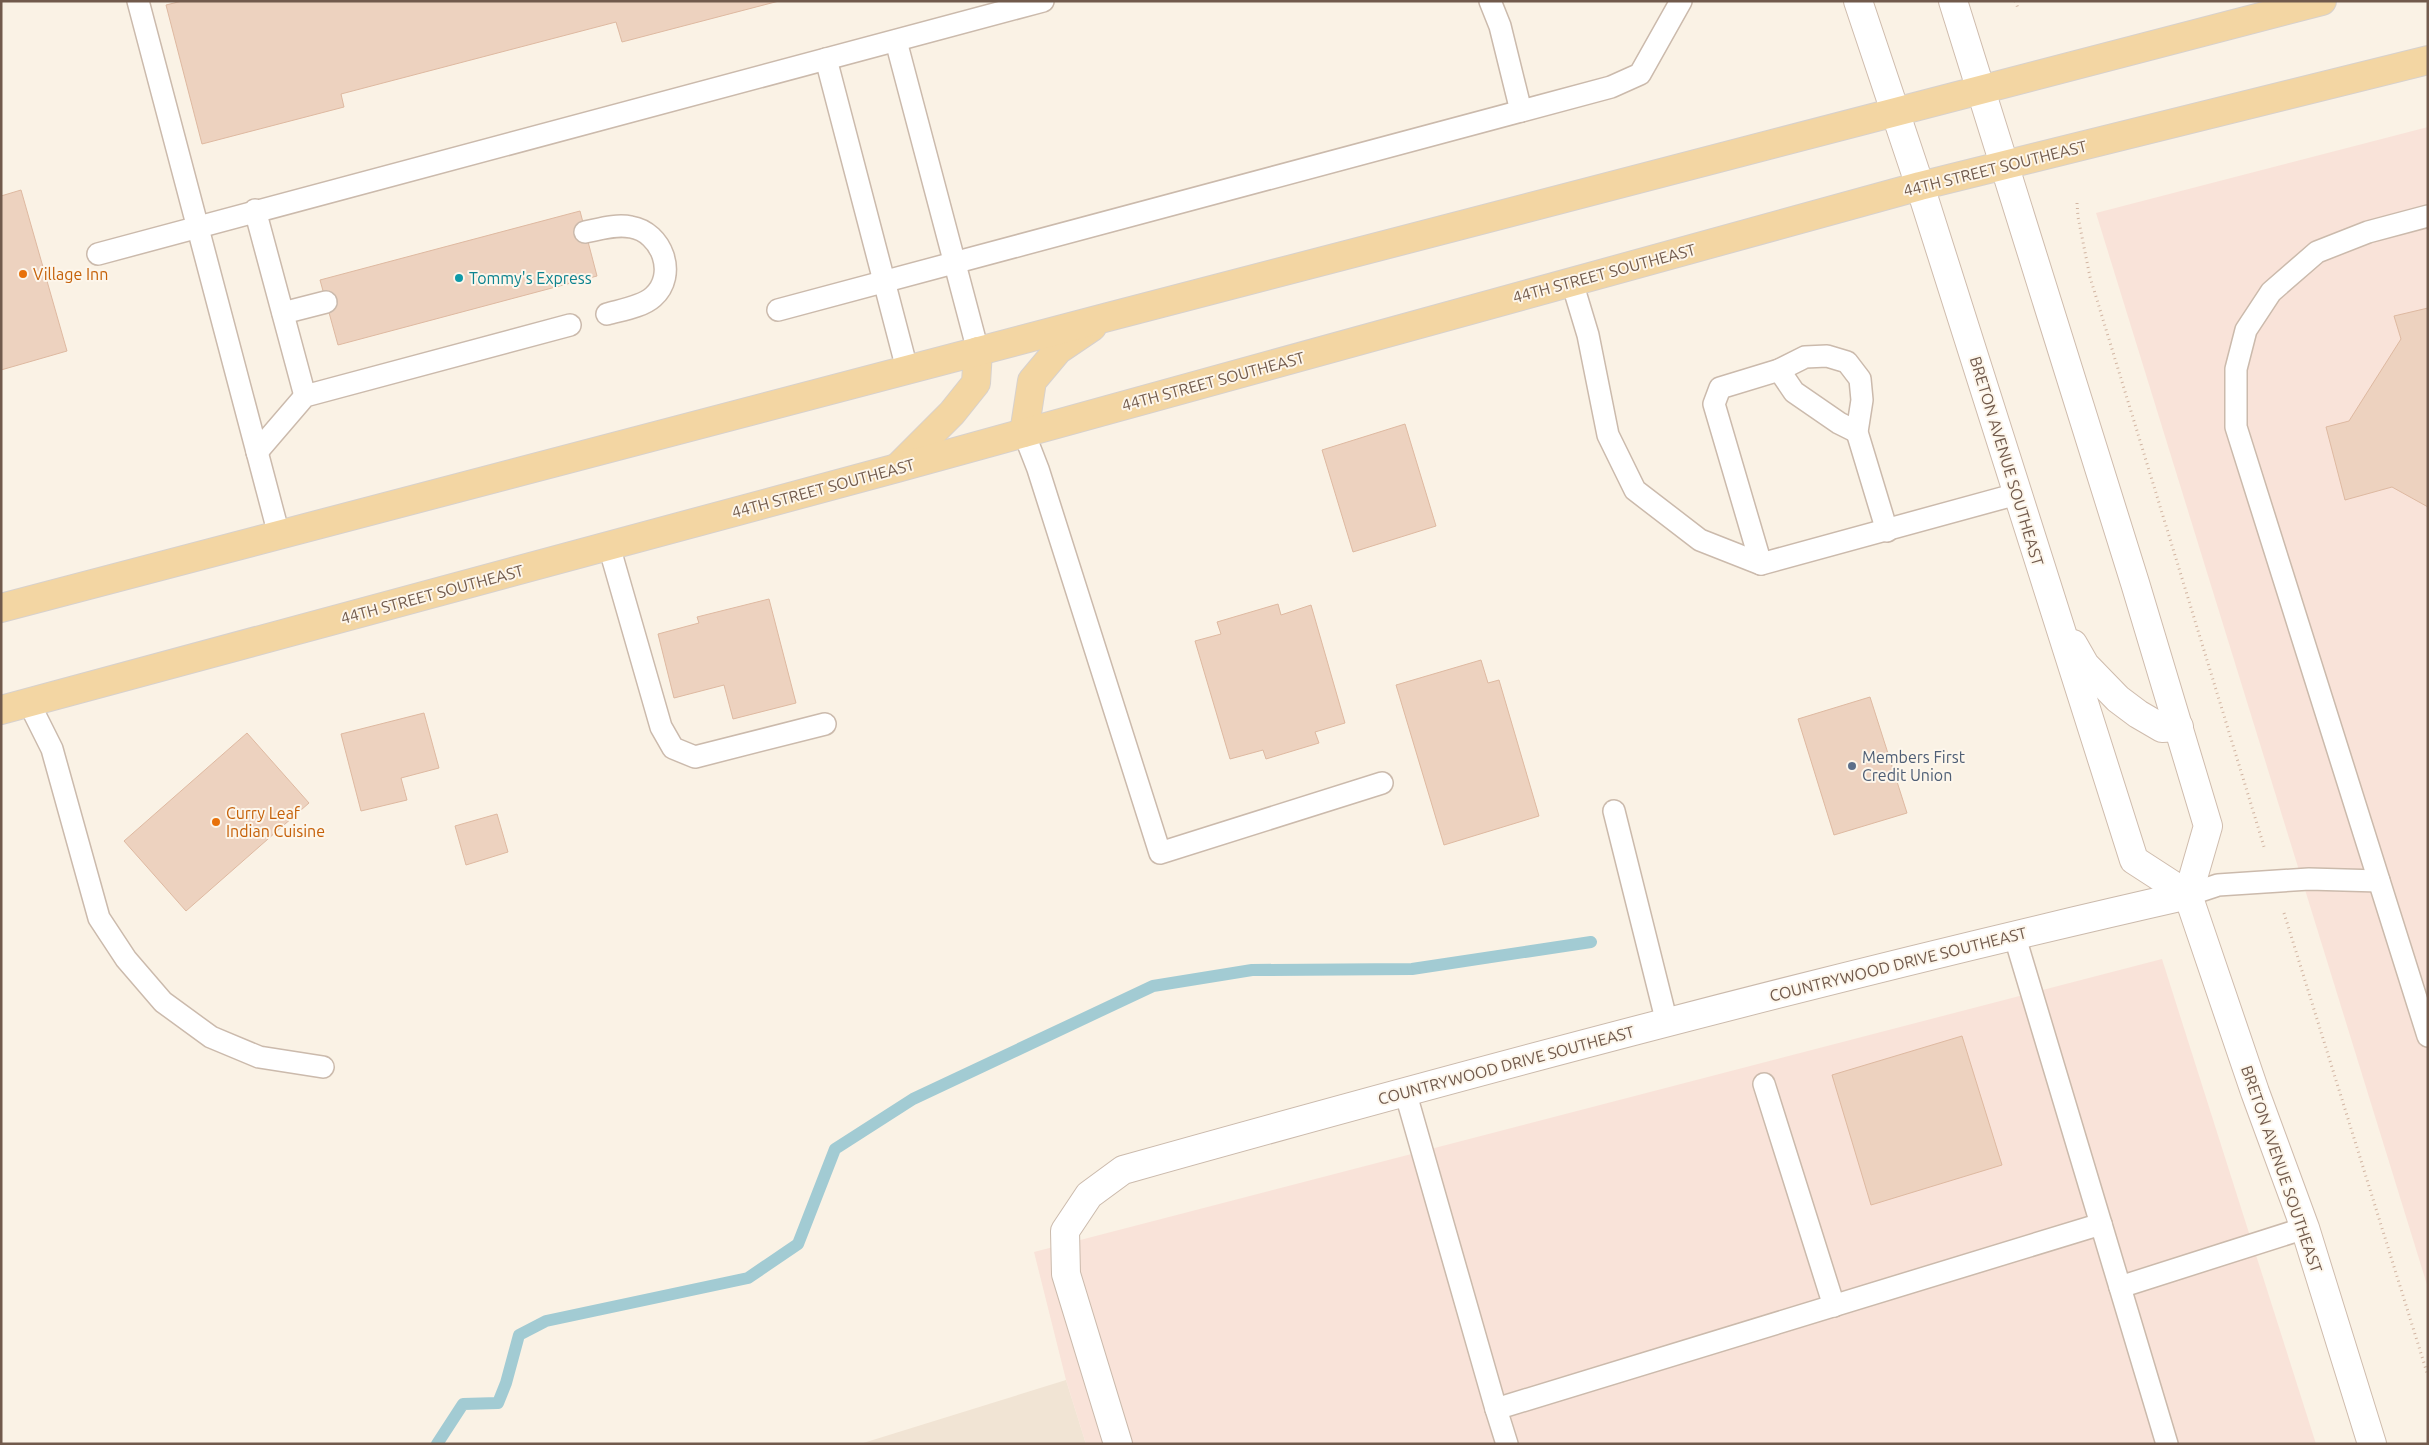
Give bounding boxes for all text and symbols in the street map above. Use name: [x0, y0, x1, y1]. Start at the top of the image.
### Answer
street label: 44TH STREET SOUTHEAST: [1901, 136, 2089, 200]
street label: 44TH STREET SOUTHEAST: [1511, 240, 1697, 306]
place label: Village Inn: [33, 265, 108, 283]
marker: Village Inn: [17, 268, 29, 280]
place label: Tommy's Express: [469, 269, 592, 287]
marker: Tommy's Express: [453, 272, 465, 284]
street label: 44TH STREET SOUTHEAST: [1120, 348, 1306, 414]
street label: BRETON AVENUE SOUTHEAST: [1967, 354, 2047, 568]
street label: 44TH STREET SOUTHEAST: [730, 455, 916, 521]
street label: 44TH STREET SOUTHEAST: [339, 561, 525, 627]
place label: Members First Credit Union: [1862, 748, 1966, 784]
marker: Members First Credit Union: [1846, 760, 1858, 772]
place label: Curry Leaf Indian Cuisine: [226, 804, 325, 840]
marker: Curry Leaf Indian Cuisine: [210, 816, 222, 828]
street label: COUNTRYWOOD DRIVE SOUTHEAST: [1768, 923, 2029, 1005]
street label: COUNTRYWOOD DRIVE SOUTHEAST: [1376, 1022, 1636, 1108]
street label: BRETON AVENUE SOUTHEAST: [2238, 1063, 2326, 1275]

